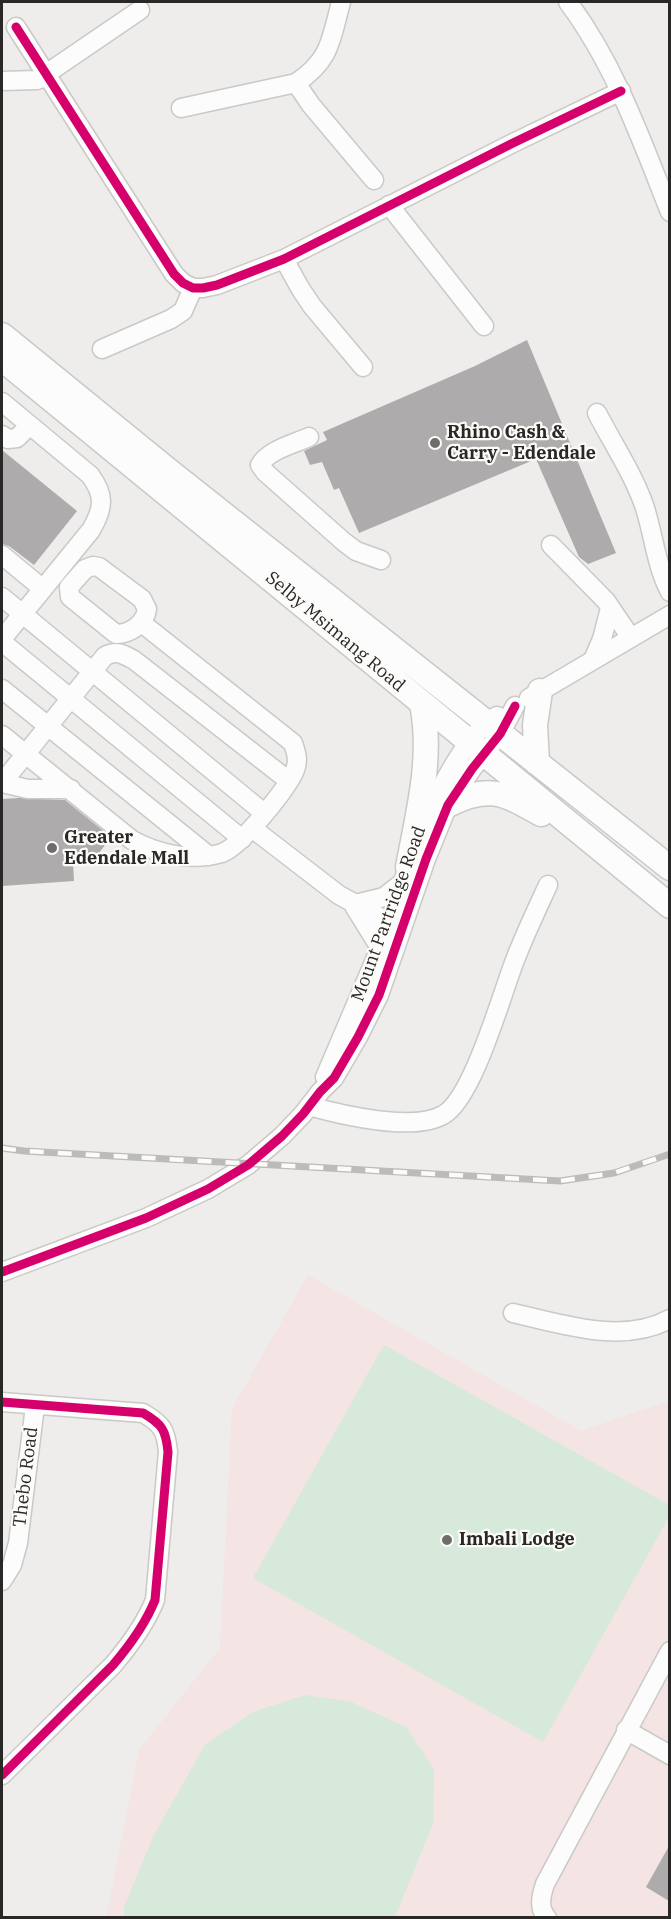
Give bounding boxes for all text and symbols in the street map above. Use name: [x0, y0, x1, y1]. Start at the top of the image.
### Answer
place label: Rhino Cash & Carry - Edendale: [447, 422, 596, 464]
marker: Rhino Cash & Carry - Edendale: [428, 436, 442, 450]
street label: Selby Msimang Road: [261, 567, 409, 697]
street label: Mount Partridge Road: [347, 823, 431, 1005]
place label: Greater Edendale Mall: [64, 827, 189, 870]
marker: Greater Edendale Mall: [45, 841, 59, 855]
street label: Thebo Road: [9, 1426, 43, 1528]
place label: Imbali Lodge: [459, 1529, 575, 1551]
marker: Imbali Lodge: [440, 1533, 454, 1547]

